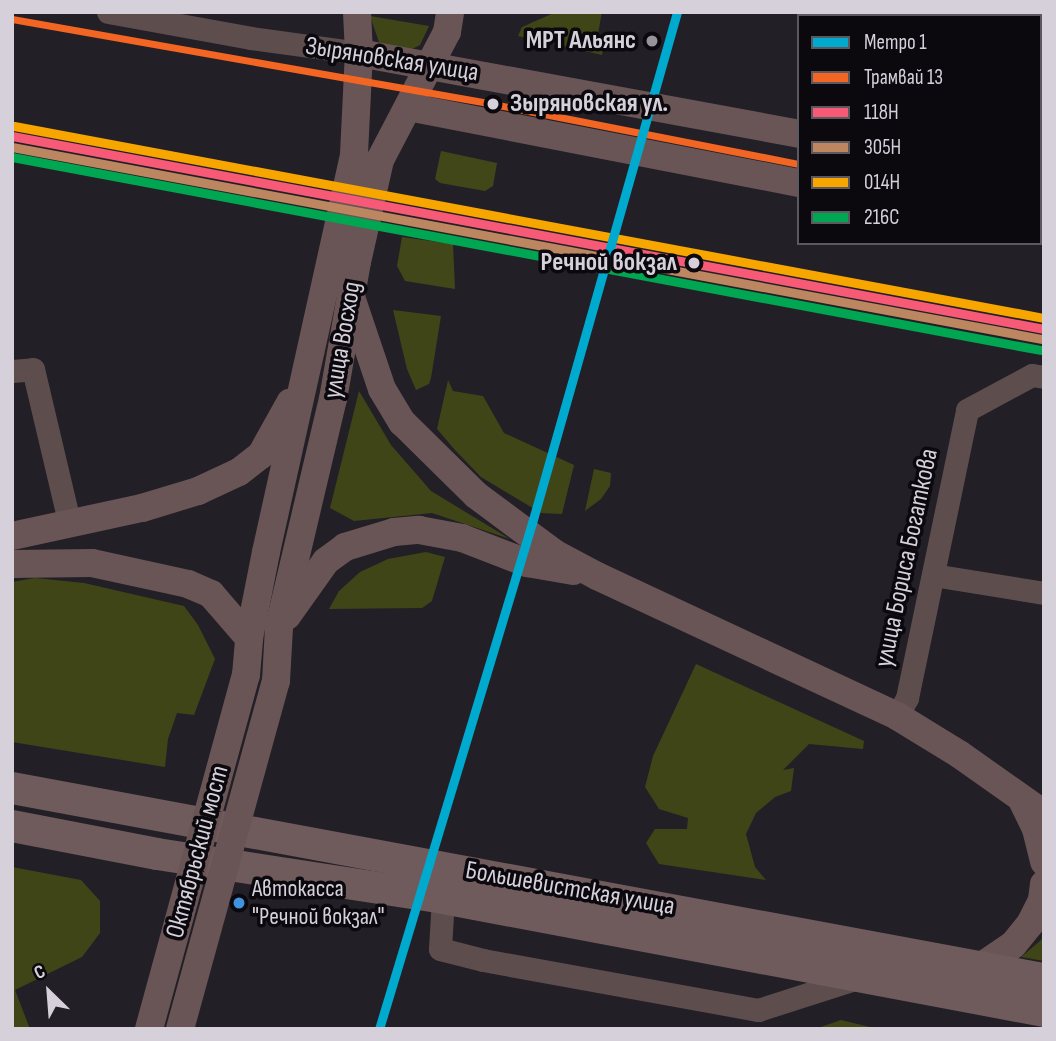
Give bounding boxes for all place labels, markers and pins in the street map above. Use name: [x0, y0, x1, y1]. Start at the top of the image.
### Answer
place label: МРТ Альянс: [526, 25, 636, 57]
marker: МРТ Альянс: [642, 31, 662, 51]
place label: Зыряновская ул.: [510, 88, 668, 120]
marker: Зыряновская ул.: [482, 93, 504, 115]
place label: Речной вокзал: [541, 247, 677, 279]
marker: Речной вокзал: [683, 252, 705, 274]
place label: Автокасса "Речной вокзал": [252, 875, 385, 931]
marker: Автокасса "Речной вокзал": [232, 896, 246, 910]

